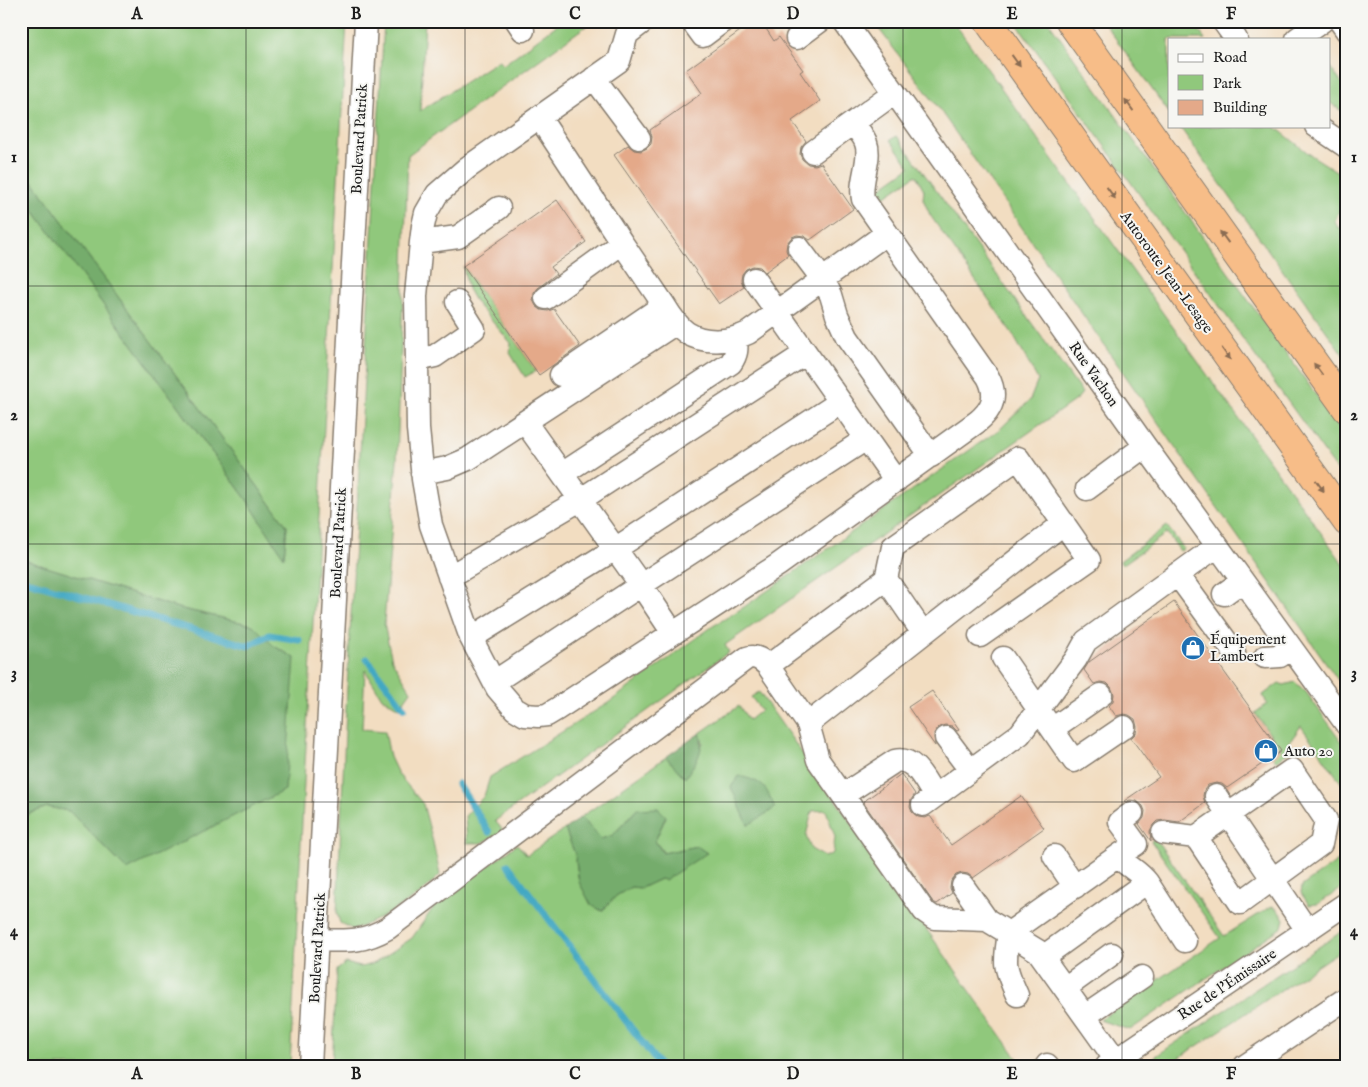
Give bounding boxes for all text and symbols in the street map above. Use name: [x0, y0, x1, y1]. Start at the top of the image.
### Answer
text: A: [131, 5, 144, 25]
text: B: [351, 5, 362, 25]
text: C: [569, 5, 581, 25]
text: D: [787, 5, 800, 25]
text: E: [1006, 5, 1018, 25]
text: F: [1226, 5, 1237, 25]
legend: [1168, 38, 1330, 128]
text: Road: [1213, 48, 1248, 67]
one-way arrow: [1011, 54, 1021, 68]
text: Park: [1213, 74, 1243, 93]
street label: Boulevard Patrick: [347, 82, 372, 195]
one-way arrow: [1124, 98, 1134, 112]
text: Building: [1213, 98, 1268, 117]
text: 1: [11, 148, 17, 168]
text: 1: [1351, 148, 1357, 168]
one-way arrow: [1106, 186, 1116, 200]
street label: Autoroute Jean-Lesage: [1115, 207, 1217, 337]
one-way arrow: [1219, 230, 1229, 244]
street label: Rue Vachon: [1064, 338, 1123, 410]
one-way arrow: [1221, 347, 1231, 361]
one-way arrow: [1313, 362, 1323, 376]
text: 2: [10, 406, 18, 426]
text: 2: [1350, 406, 1358, 426]
one-way arrow: [1315, 479, 1325, 493]
street label: Boulevard Patrick: [326, 486, 351, 599]
place label: Équipement Lambert: [1210, 630, 1286, 666]
shop icon: Équipement Lambert: [1180, 635, 1206, 661]
text: 3: [11, 664, 17, 684]
text: 3: [1351, 664, 1357, 684]
shop icon: Auto 20: [1253, 738, 1279, 764]
place label: Auto 20: [1283, 742, 1333, 761]
street label: Boulevard Patrick: [305, 891, 330, 1004]
text: 4: [10, 922, 19, 942]
text: 4: [1350, 922, 1359, 942]
street label: Rue de l'Émissaire: [1174, 944, 1280, 1024]
text: A: [131, 1065, 144, 1085]
text: B: [351, 1065, 362, 1085]
text: C: [569, 1065, 581, 1085]
text: D: [787, 1065, 800, 1085]
text: E: [1006, 1065, 1018, 1085]
text: F: [1226, 1065, 1237, 1085]

